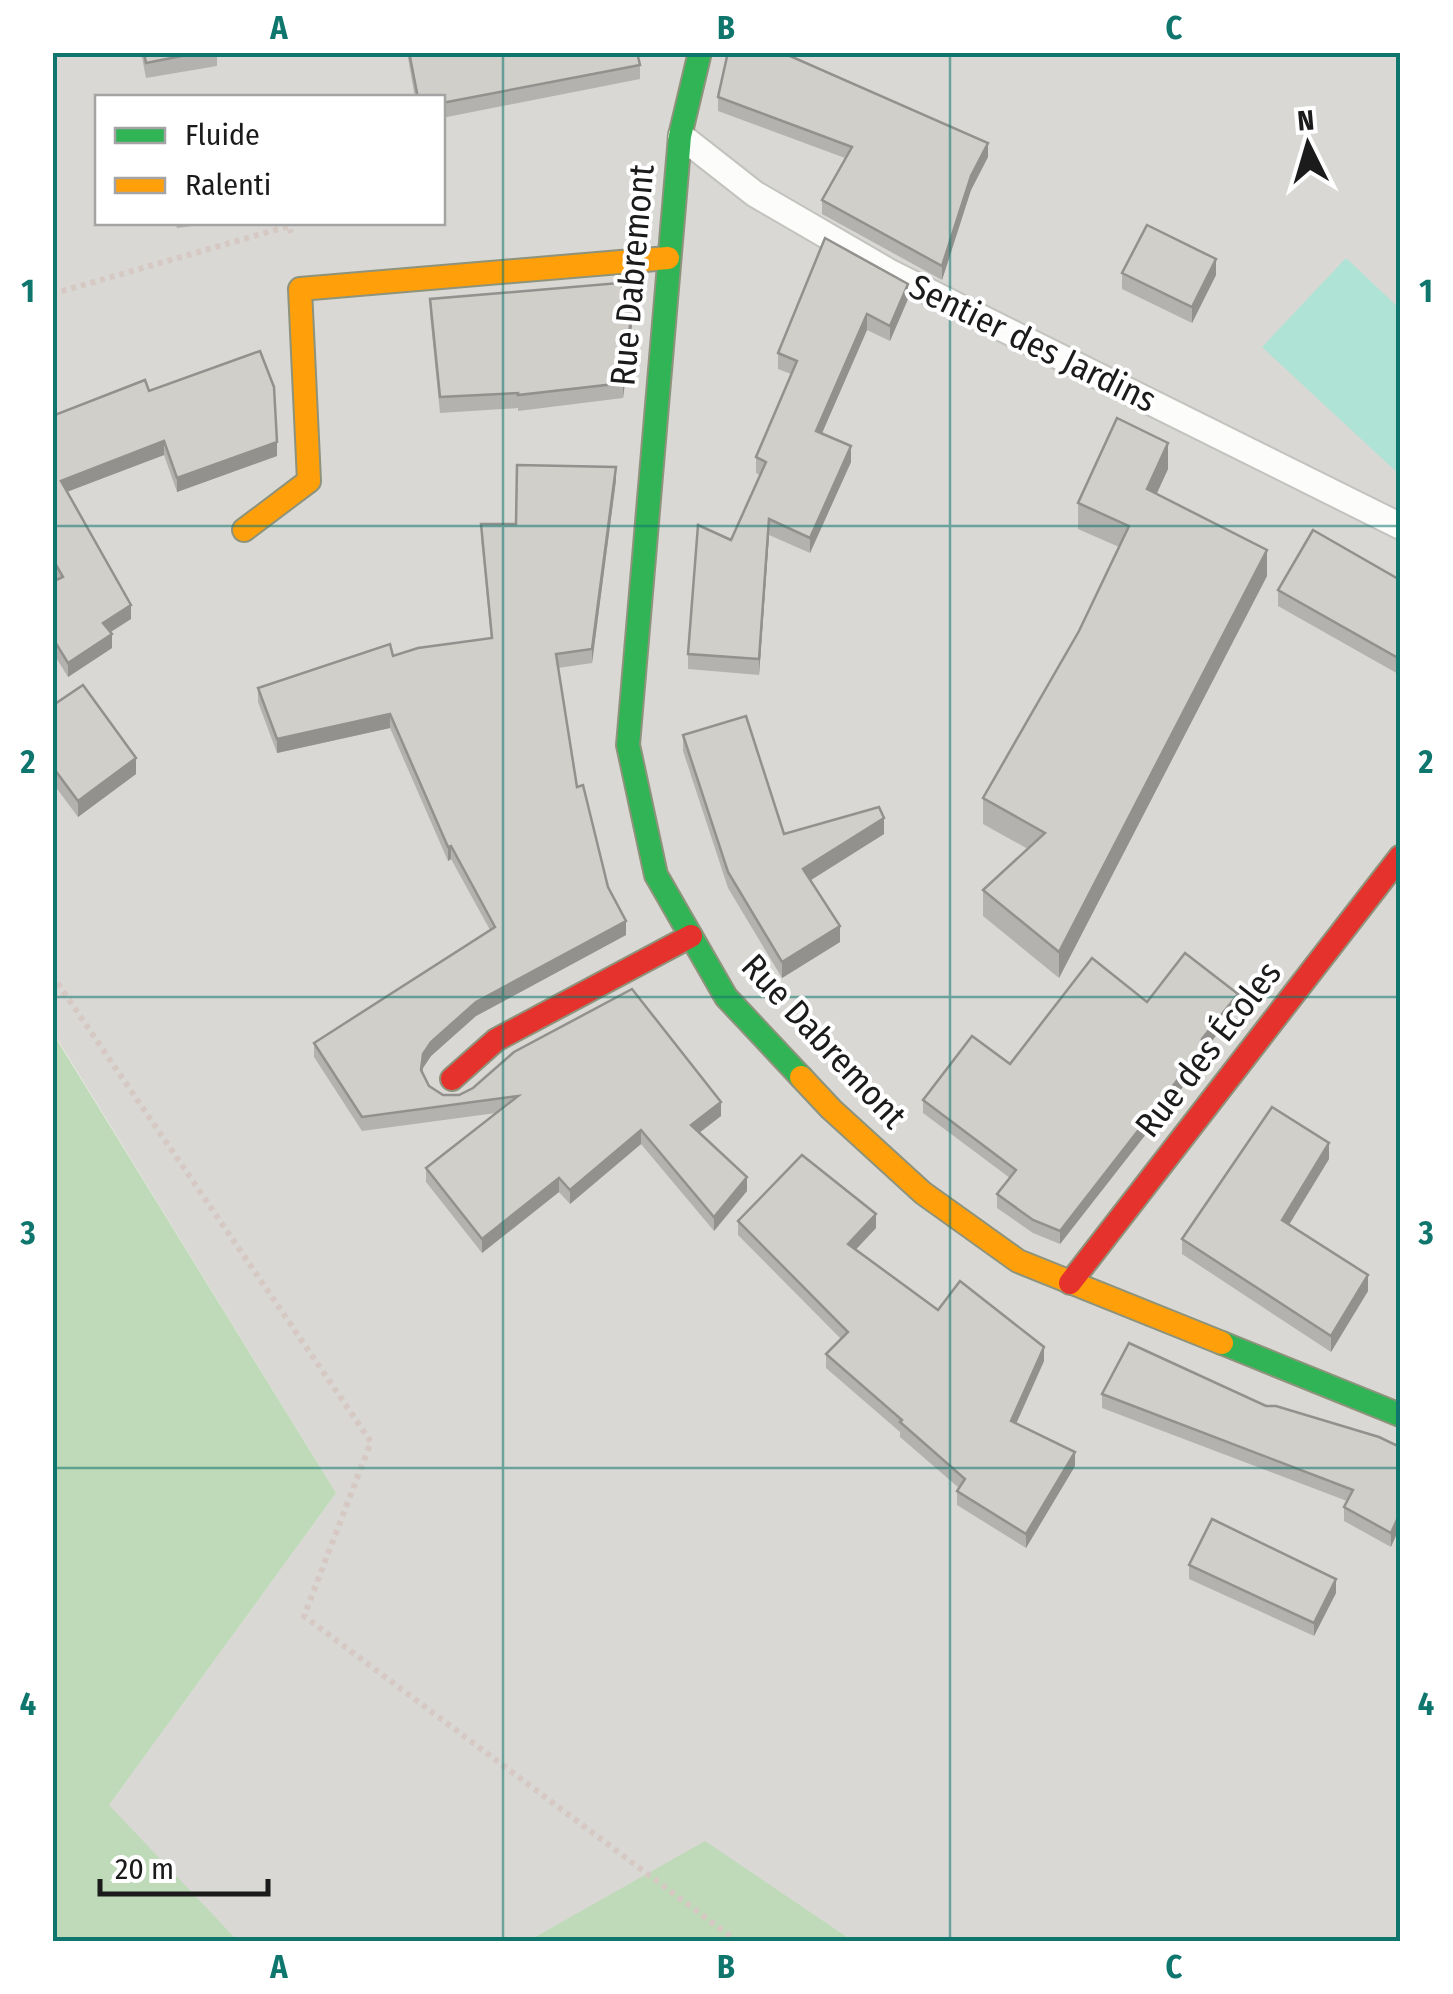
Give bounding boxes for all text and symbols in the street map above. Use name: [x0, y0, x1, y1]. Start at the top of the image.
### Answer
text: A: [269, 9, 288, 47]
text: B: [717, 9, 735, 47]
text: C: [1166, 9, 1183, 47]
legend: [95, 95, 445, 225]
north arrow: [1258, 95, 1358, 195]
text: N: [1296, 103, 1316, 138]
text: Fluide: [185, 117, 260, 153]
street label: Rue Dabremont: [601, 162, 663, 388]
text: Ralenti: [185, 167, 271, 203]
street label: Sentier des Jardins: [903, 265, 1163, 421]
text: 1: [21, 272, 35, 310]
text: 1: [1419, 272, 1433, 310]
text: 2: [20, 743, 36, 781]
text: 2: [1418, 743, 1434, 781]
street label: Rue Dabremont: [733, 945, 916, 1137]
street label: Rue des Écoles: [1126, 953, 1290, 1145]
text: 3: [19, 1214, 36, 1252]
text: 3: [1417, 1214, 1434, 1252]
text: 4: [20, 1685, 36, 1723]
text: 4: [1418, 1685, 1434, 1723]
scale bar: [100, 1834, 268, 1896]
text: 20 m: [115, 1851, 174, 1887]
text: A: [269, 1948, 288, 1986]
text: B: [717, 1948, 735, 1986]
text: C: [1166, 1948, 1183, 1986]

